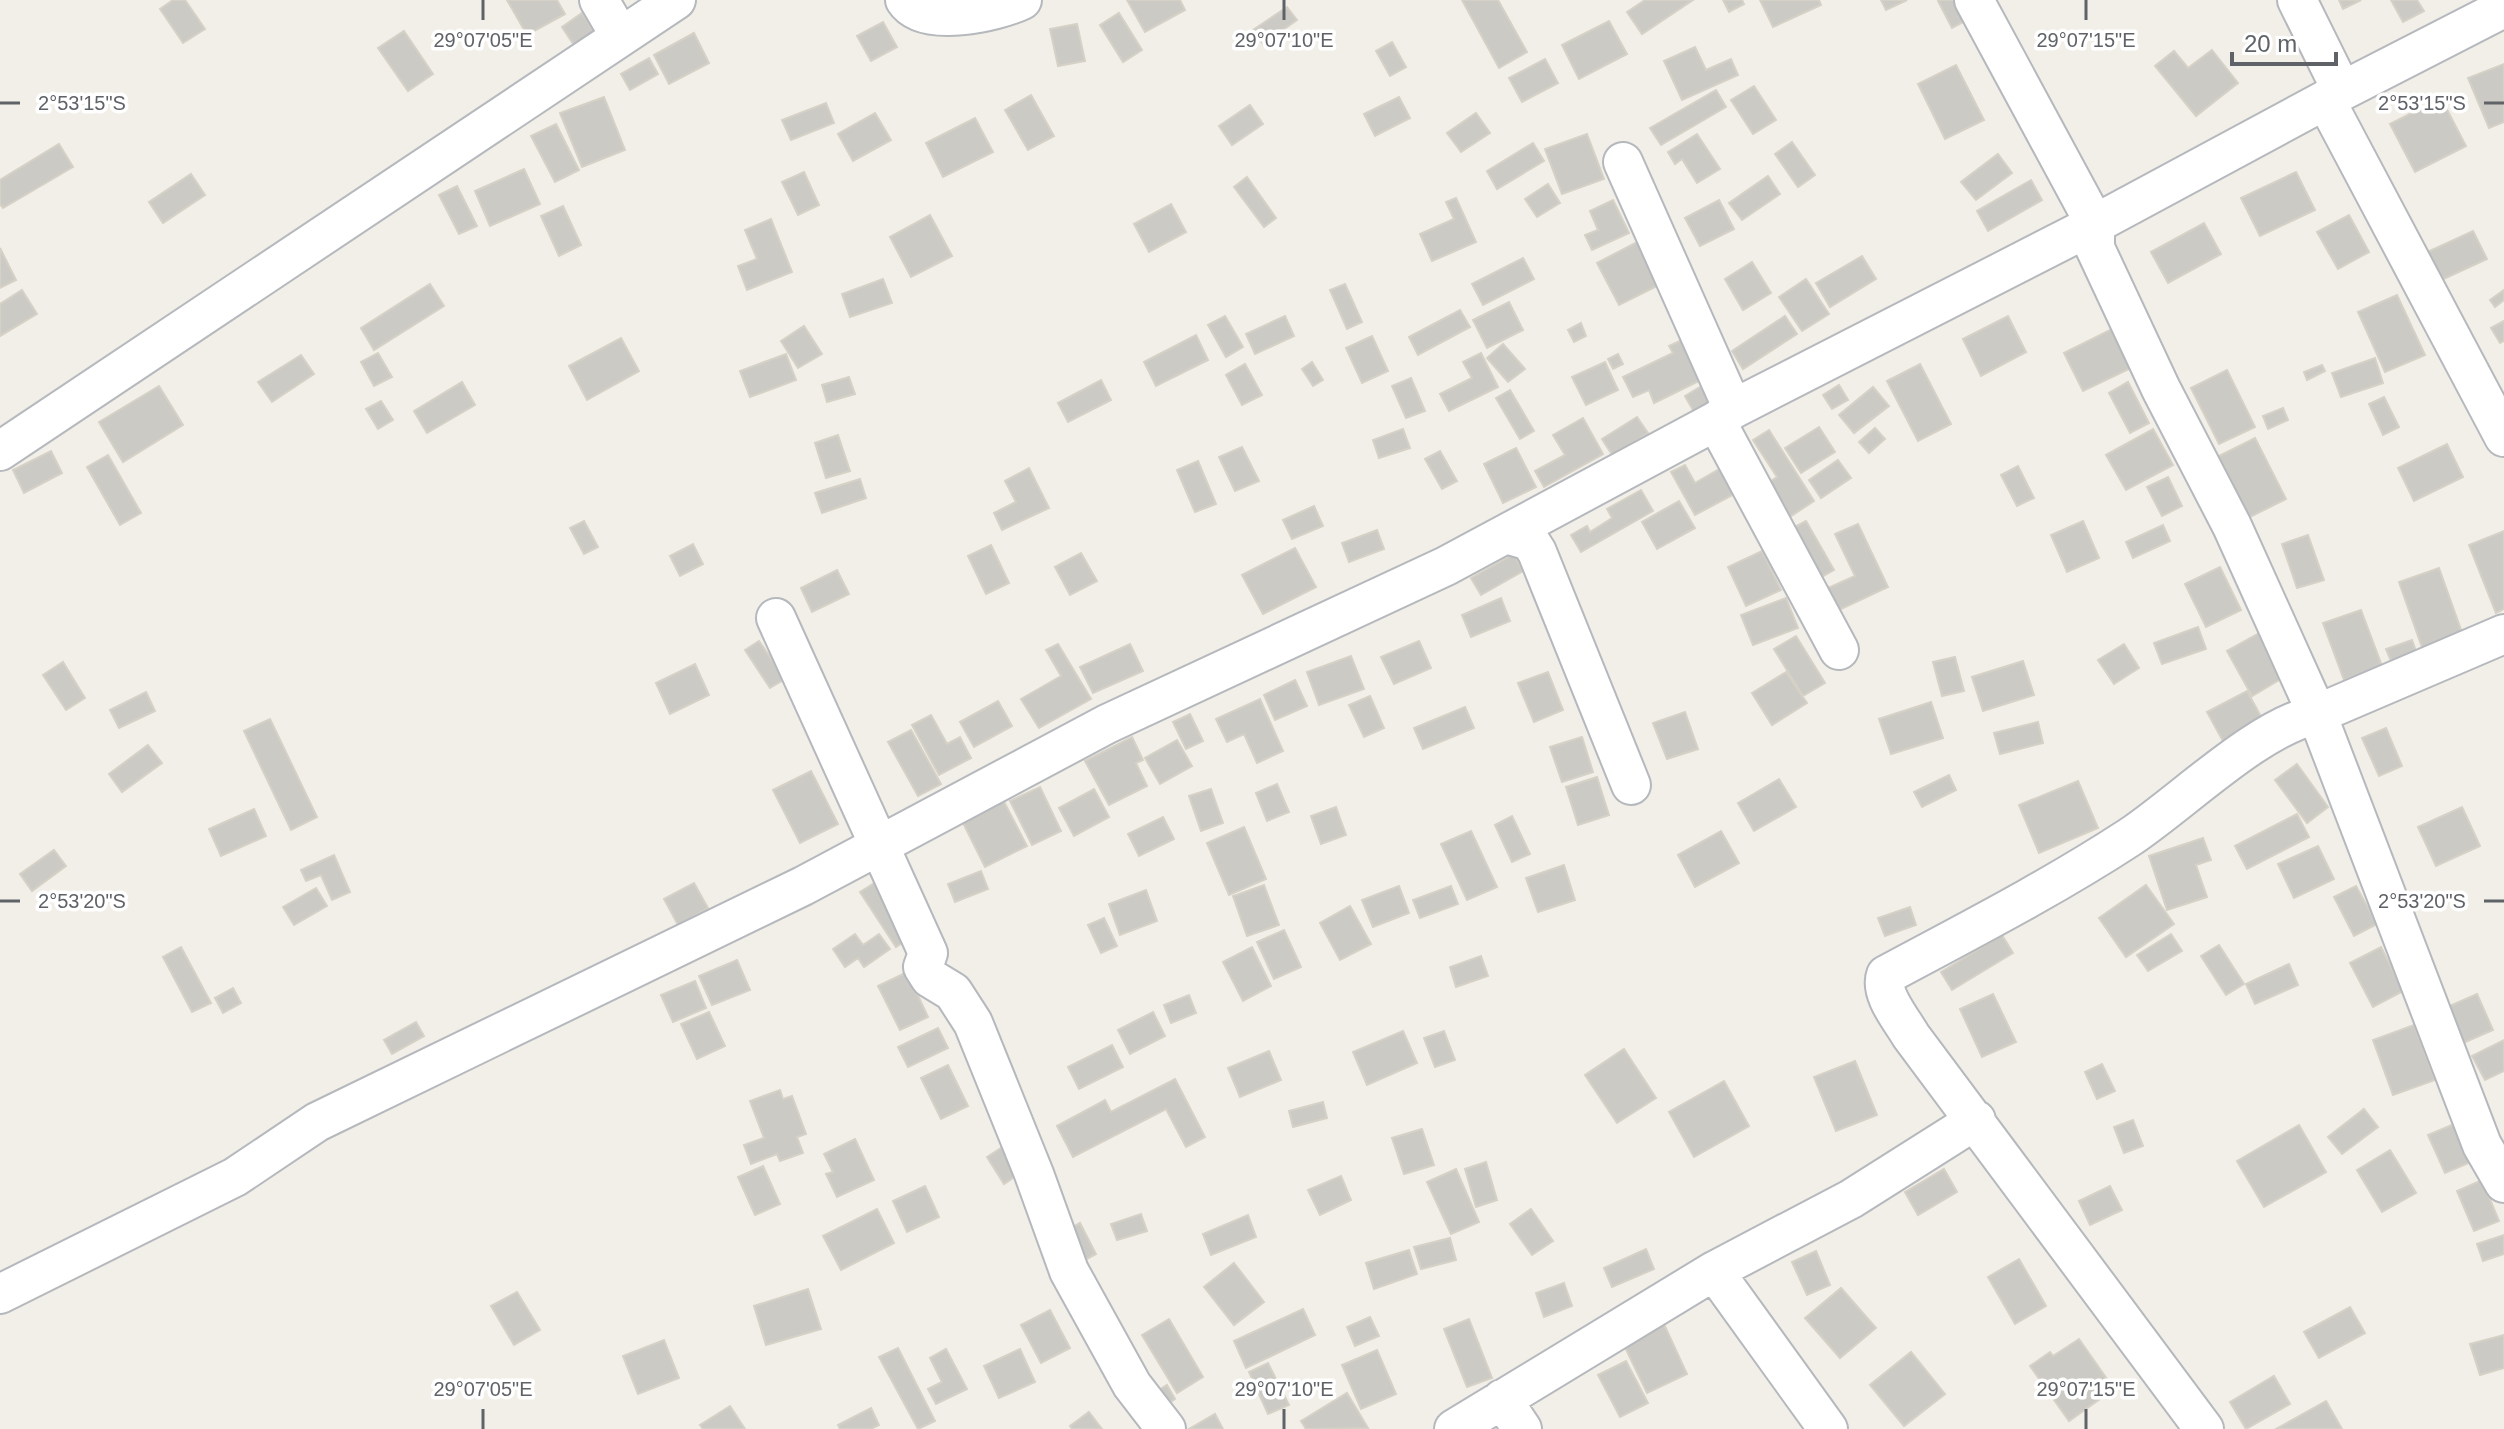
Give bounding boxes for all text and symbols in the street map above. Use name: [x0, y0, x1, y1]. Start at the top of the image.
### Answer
scale bar: [2232, 16, 2336, 66]
text: 29°07'05"E: [434, 29, 533, 51]
text: 29°07'10"E: [1235, 29, 1334, 51]
text: 29°07'15"E: [2037, 29, 2136, 51]
text: 20 m: [2244, 30, 2297, 57]
text: 2°53'15"S: [38, 92, 126, 114]
text: 2°53'15"S: [2378, 92, 2466, 114]
text: 2°53'20"S: [38, 890, 126, 912]
text: 2°53'20"S: [2378, 890, 2466, 912]
text: 29°07'05"E: [434, 1378, 533, 1400]
text: 29°07'10"E: [1235, 1378, 1334, 1400]
text: 29°07'15"E: [2037, 1378, 2136, 1400]

